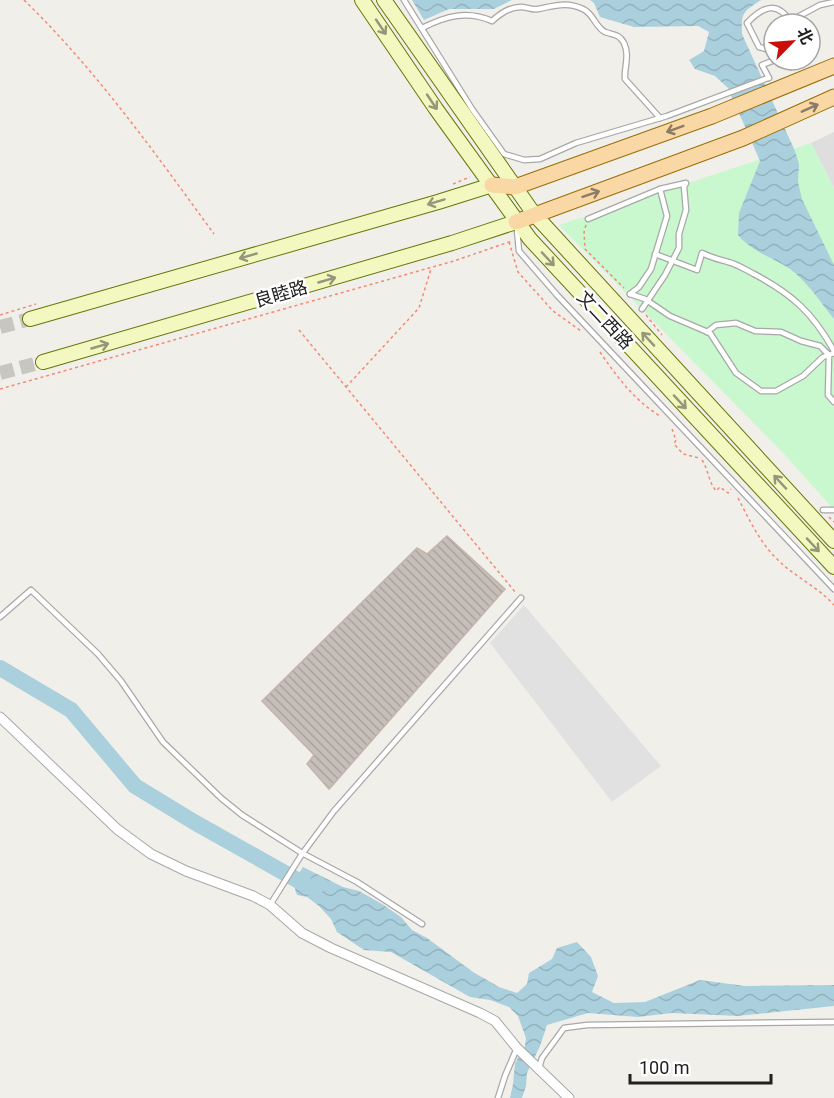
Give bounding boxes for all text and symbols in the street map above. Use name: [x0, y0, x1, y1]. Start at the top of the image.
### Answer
north arrow: [762, 12, 822, 72]
one-way arrow: [375, 18, 387, 35]
text: 北: [793, 25, 817, 47]
one-way arrow: [426, 94, 438, 110]
one-way arrow: [800, 102, 818, 113]
one-way arrow: [667, 124, 685, 135]
one-way arrow: [581, 187, 600, 198]
one-way arrow: [427, 198, 446, 209]
one-way arrow: [239, 251, 258, 262]
one-way arrow: [541, 251, 555, 266]
one-way arrow: [317, 274, 336, 285]
street label: 良睦路: [252, 276, 310, 311]
street label: 文二西路: [573, 286, 638, 353]
one-way arrow: [641, 332, 655, 347]
one-way arrow: [90, 340, 109, 351]
one-way arrow: [673, 394, 687, 409]
one-way arrow: [773, 475, 787, 490]
one-way arrow: [806, 537, 820, 552]
scale bar: [630, 1047, 771, 1085]
text: 100 m: [639, 1057, 690, 1078]

